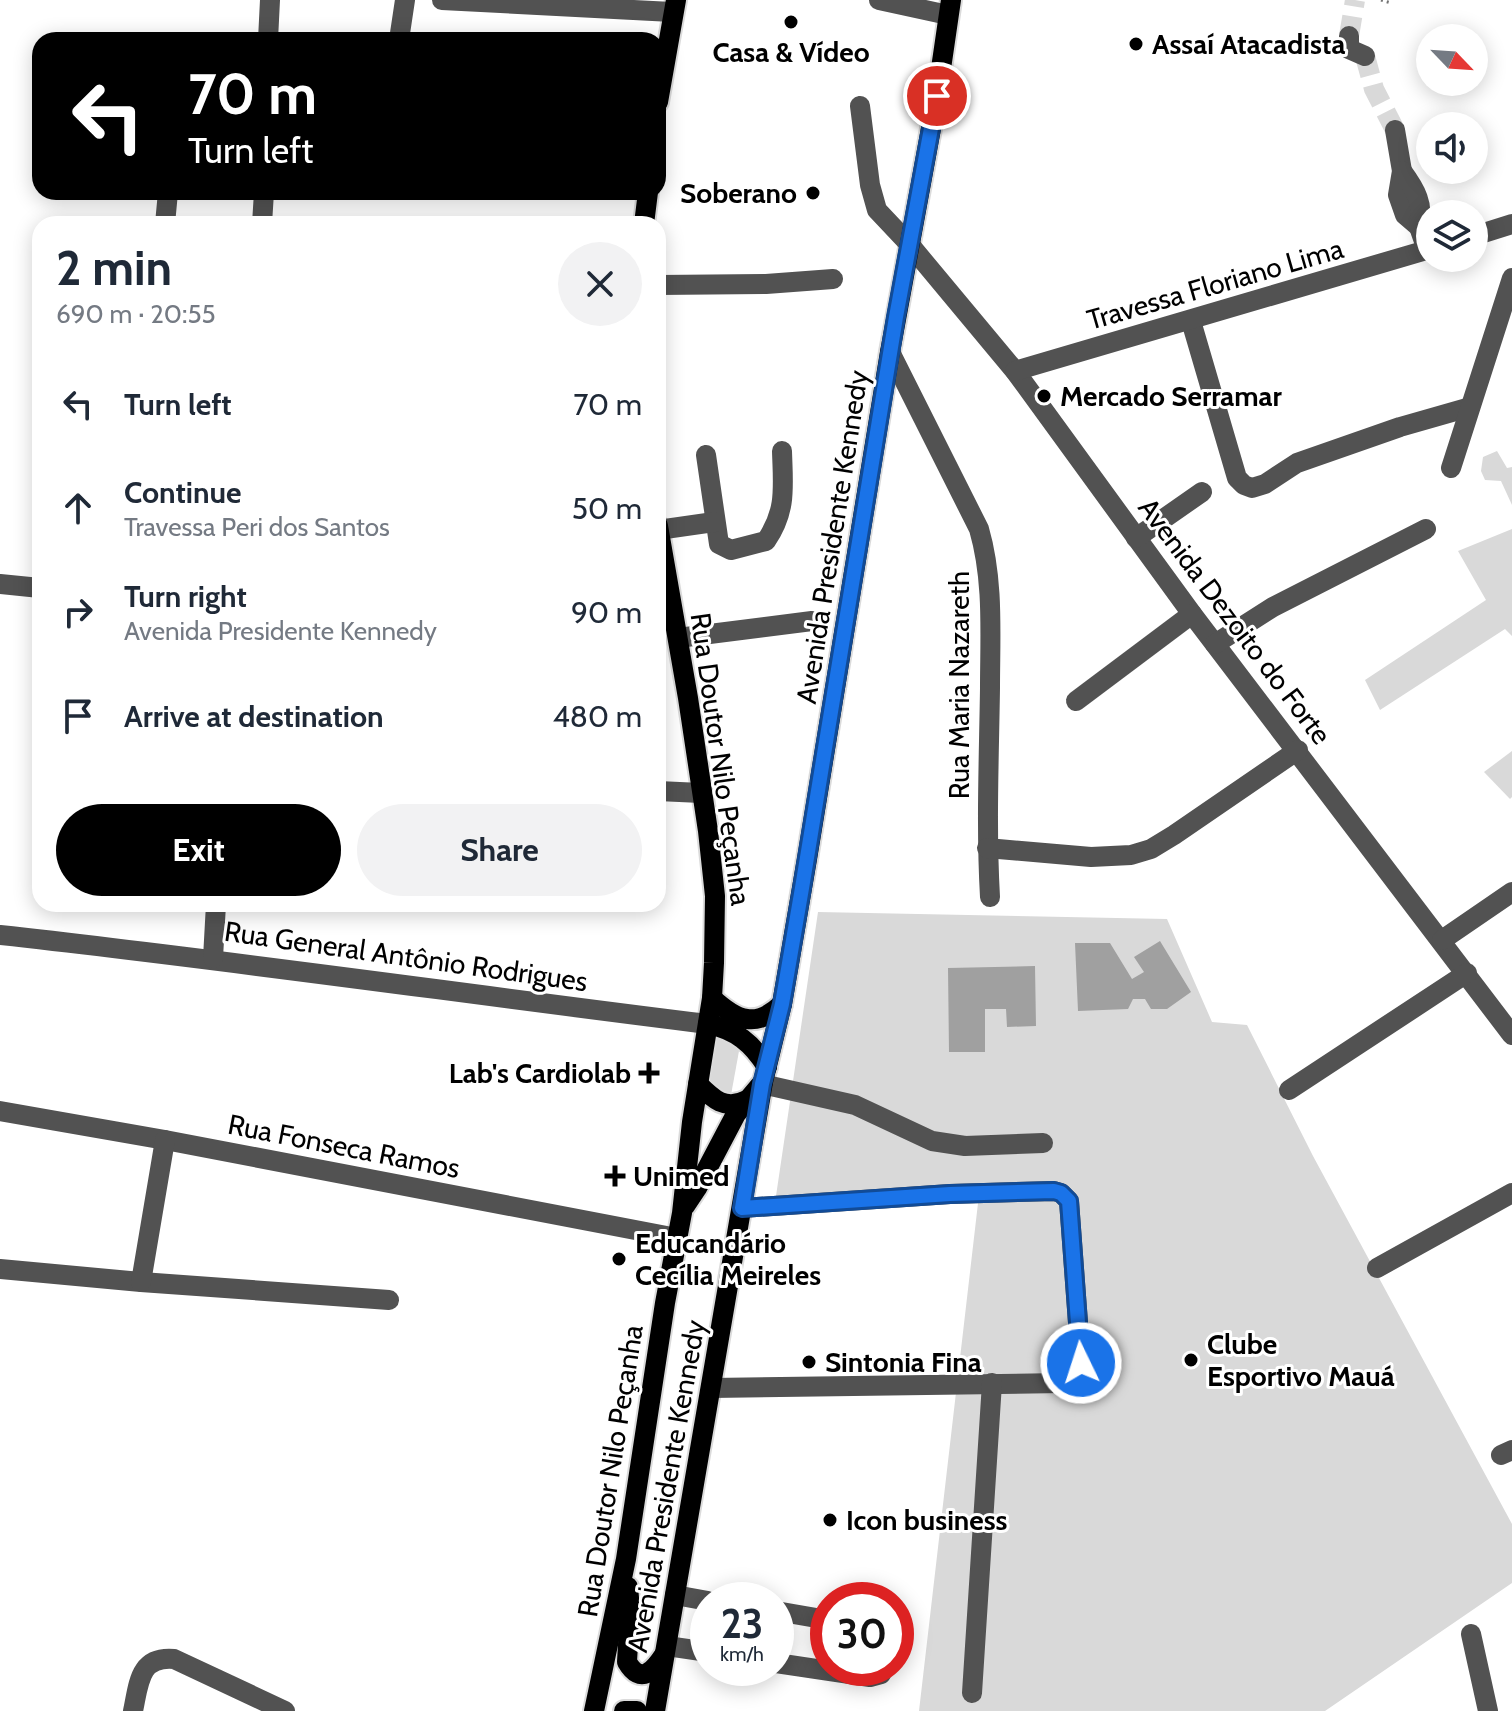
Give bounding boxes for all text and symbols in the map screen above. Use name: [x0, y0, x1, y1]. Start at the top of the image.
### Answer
marker: Casa & Vídeo: [782, 13, 800, 31]
north arrow: [1416, 24, 1488, 96]
map controls: [1416, 24, 1488, 272]
place label: Assaí Atacadista: [1152, 27, 1345, 61]
place label: Casa & Vídeo: [712, 35, 870, 69]
marker: Assaí Atacadista: [1127, 35, 1145, 53]
text: 70 m: [188, 60, 317, 128]
pin: [903, 62, 971, 130]
icon: left: [56, 64, 160, 168]
icon: arrive: [915, 74, 959, 118]
button: sound: [1416, 112, 1488, 184]
text: Turn left: [188, 128, 313, 172]
place label: Soberano: [680, 176, 797, 210]
marker: Soberano: [804, 184, 822, 202]
button: layers: [1416, 200, 1488, 272]
street label: Travessa Floriano Lima: [1083, 231, 1348, 337]
text: 2 min: [56, 239, 172, 297]
button: close: [558, 242, 642, 326]
text: 690 m · 20:55: [56, 298, 216, 330]
street label: Avenida Presidente Kennedy: [789, 368, 875, 706]
place label: Mercado Serramar: [1060, 379, 1282, 413]
icon: left: [56, 382, 100, 426]
text: Turn left: [124, 386, 232, 423]
text: 70 m: [573, 386, 642, 423]
marker: Mercado Serramar: [1035, 387, 1053, 405]
text: Continue: [124, 474, 241, 511]
icon: ahead: [56, 486, 100, 530]
text: 50 m: [572, 490, 642, 527]
street label: Avenida Dezoito do Forte: [1131, 491, 1339, 751]
text: Travessa Peri dos Santos: [124, 511, 390, 543]
street label: Rua Maria Nazareth: [942, 571, 976, 799]
text: Turn right: [124, 578, 247, 615]
icon: right: [56, 590, 100, 634]
text: 90 m: [571, 594, 642, 631]
street label: Rua Doutor Nilo Peçanha: [684, 611, 758, 908]
text: Avenida Presidente Kennedy: [124, 615, 437, 647]
icon: arrive: [56, 694, 100, 738]
text: Arrive at destination: [124, 698, 384, 735]
text: 480 m: [552, 698, 642, 735]
button: Exit: [56, 804, 341, 896]
button: Share: [357, 804, 642, 896]
street label: Rua General Antônio Rodrigues: [222, 914, 590, 998]
place label: Lab's Cardiolab: [449, 1056, 631, 1090]
marker: Lab's Cardiolab: [638, 1062, 660, 1084]
street label: Rua Fonseca Ramos: [225, 1107, 463, 1185]
place label: Unimed: [633, 1159, 730, 1193]
marker: Unimed: [604, 1165, 626, 1187]
place label: Educandário Cecília Meireles: [635, 1226, 821, 1292]
marker: Educandário Cecília Meireles: [610, 1250, 628, 1268]
street label: Avenida Presidente Kennedy: [620, 1317, 712, 1655]
position arrow: [1039, 1321, 1123, 1405]
street label: Rua Doutor Nilo Peçanha: [570, 1322, 650, 1619]
place label: Clube Esportivo Mauá: [1207, 1327, 1395, 1393]
place label: Sintonia Fina: [825, 1345, 982, 1379]
marker: Clube Esportivo Mauá: [1182, 1351, 1200, 1369]
marker: Sintonia Fina: [800, 1353, 818, 1371]
place label: Icon business: [846, 1503, 1008, 1537]
marker: Icon business: [821, 1511, 839, 1529]
speed limit sign: 30: [810, 1582, 914, 1686]
text: 23: [721, 1599, 763, 1648]
text: km/h: [720, 1642, 764, 1666]

